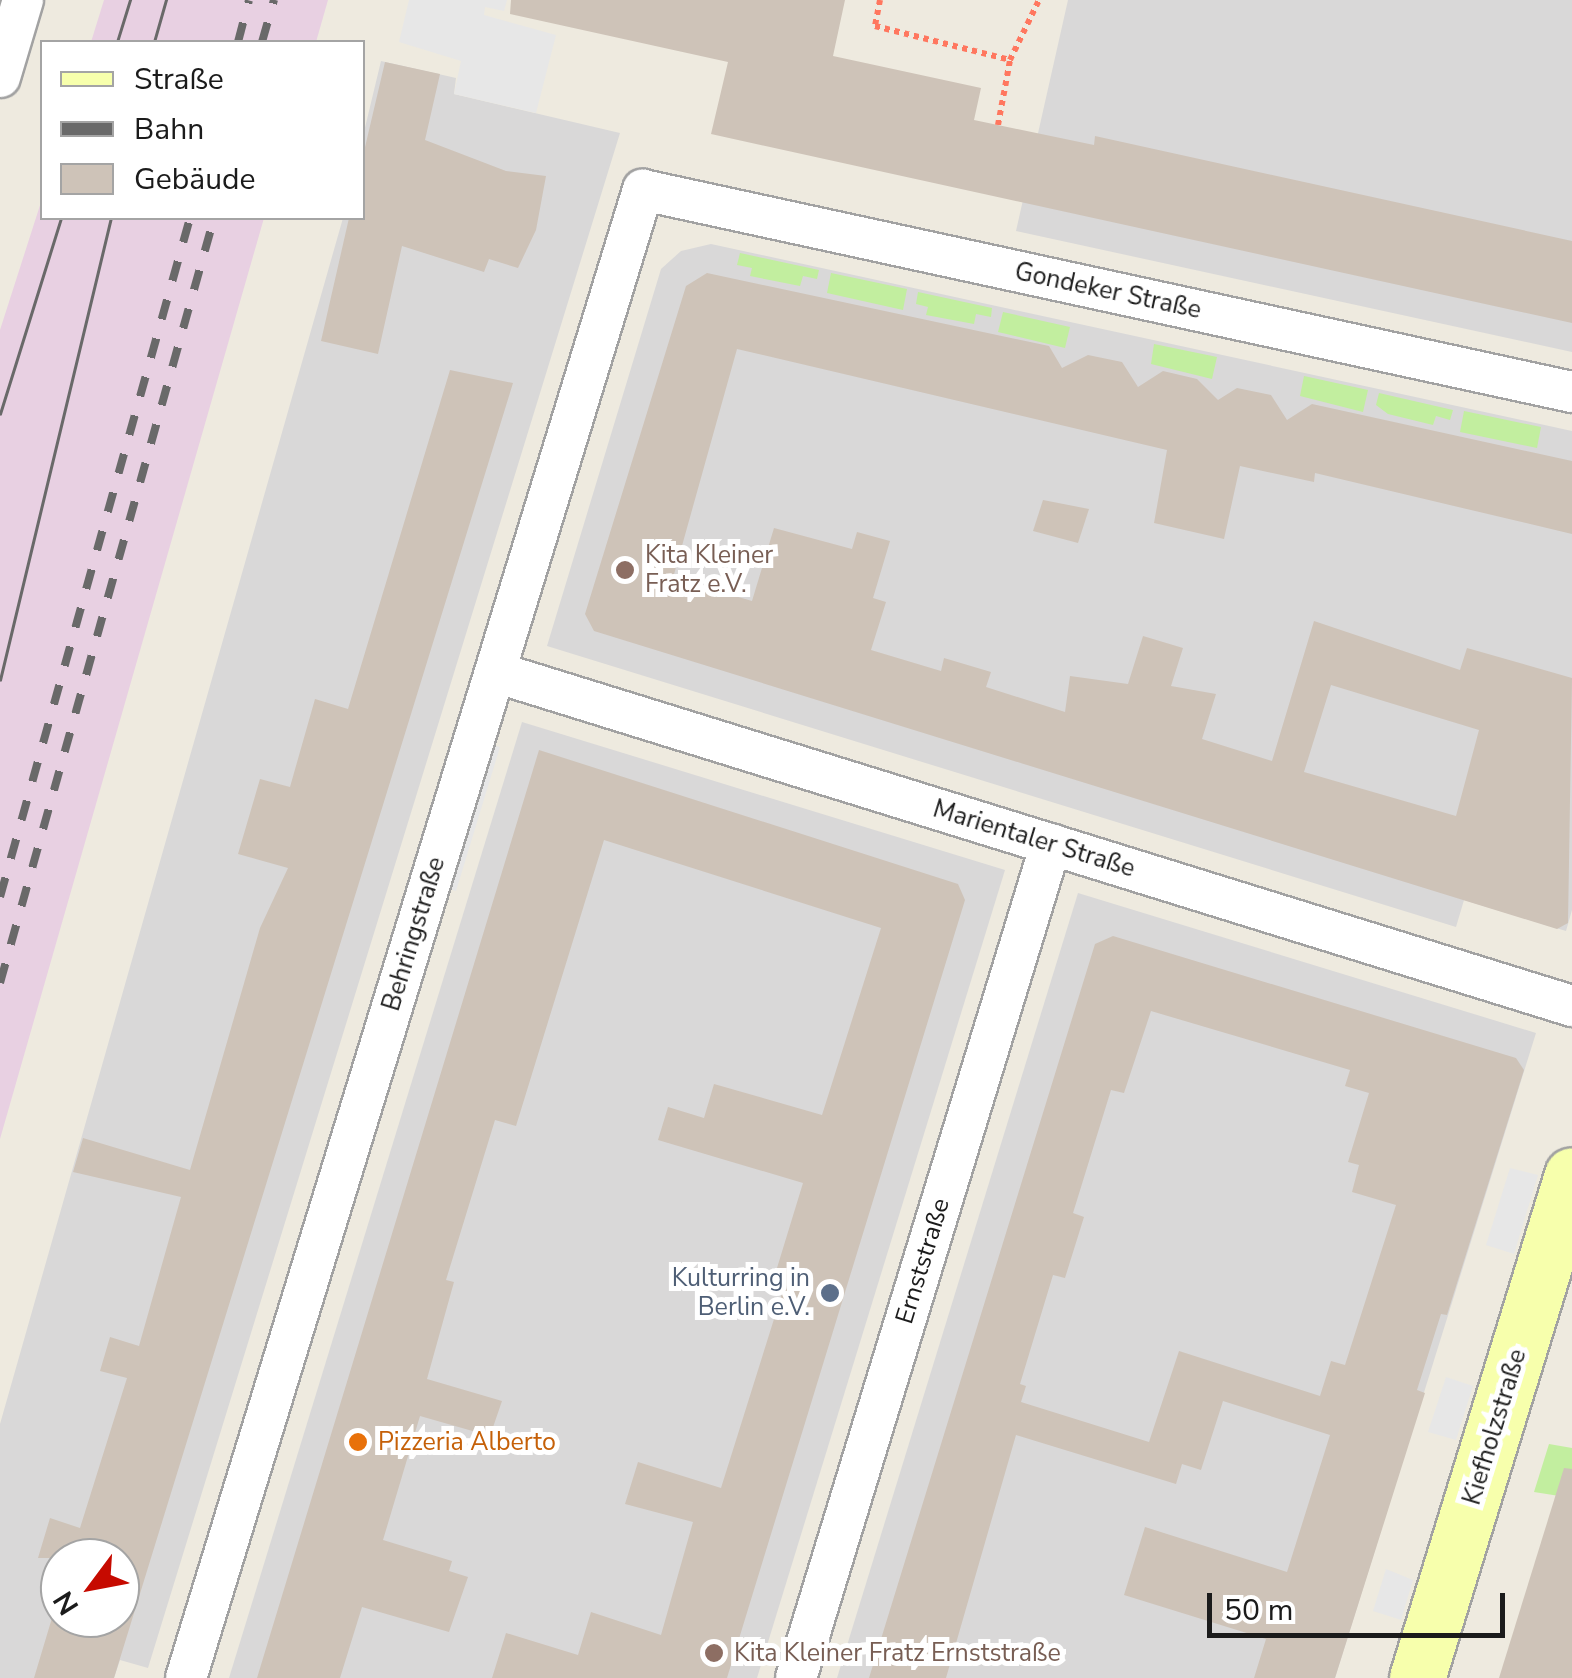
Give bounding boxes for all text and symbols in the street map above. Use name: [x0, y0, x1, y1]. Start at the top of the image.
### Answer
legend: [40, 40, 365, 220]
text: Straße: [134, 59, 224, 100]
text: Bahn: [134, 109, 204, 150]
text: Gebäude: [134, 159, 255, 200]
street label: Gondeker Straße: [1012, 257, 1204, 325]
place label: Kita Kleiner Fratz e.V.: [645, 541, 773, 600]
marker: Kita Kleiner Fratz e.V.: [614, 559, 636, 581]
street label: Marientaler Straße: [929, 794, 1139, 884]
street label: Behringstraße: [376, 853, 452, 1015]
street label: Ernststraße: [890, 1195, 956, 1327]
place label: Kulturring in Berlin e.V.: [672, 1264, 810, 1323]
marker: Kulturring in Berlin e.V.: [819, 1282, 841, 1304]
street label: Kiefholzstraße: [1457, 1345, 1533, 1509]
place label: Pizzeria Alberto: [378, 1427, 556, 1457]
marker: Pizzeria Alberto: [347, 1431, 369, 1453]
north arrow: [40, 1538, 140, 1638]
scale bar: [1212, 1573, 1510, 1635]
text: N: [45, 1584, 88, 1622]
text: 50 m: [1224, 1590, 1293, 1631]
place label: Kita Kleiner Fratz Ernststraße: [734, 1638, 1061, 1668]
marker: Kita Kleiner Fratz Ernststraße: [703, 1642, 725, 1664]

